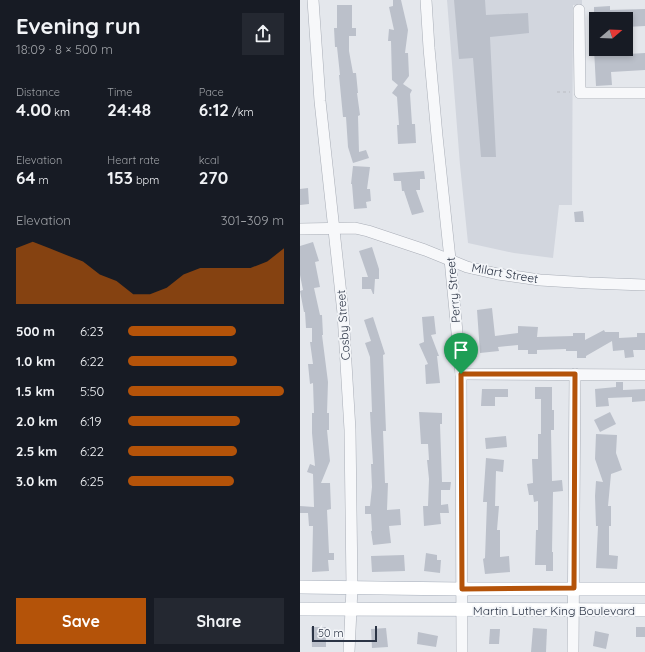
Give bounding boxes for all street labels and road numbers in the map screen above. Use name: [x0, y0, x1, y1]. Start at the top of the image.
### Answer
street label: Perry Street: [443, 256, 463, 324]
street label: Milart Street: [471, 260, 539, 286]
street label: Cosby Street: [333, 289, 353, 361]
street label: Martin Luther King Boulevard: [473, 603, 635, 618]

